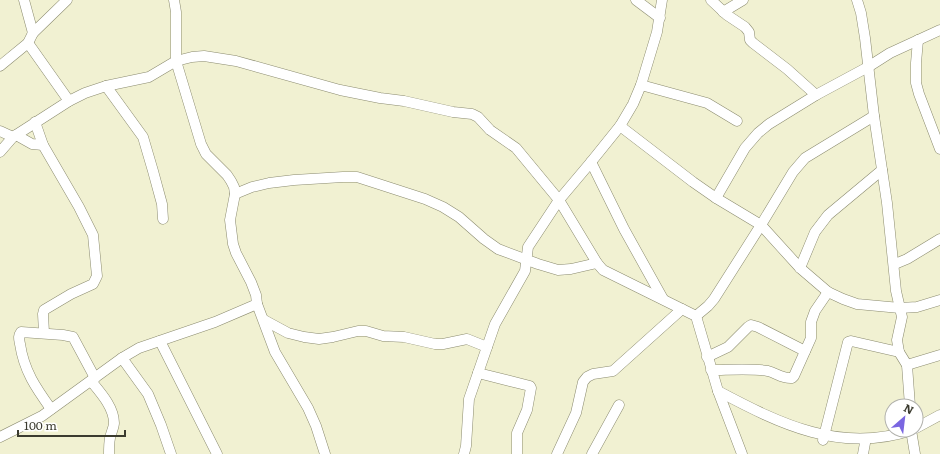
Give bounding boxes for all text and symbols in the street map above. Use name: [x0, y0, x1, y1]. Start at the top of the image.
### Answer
north arrow: [884, 398, 924, 438]
text: N: [901, 399, 917, 418]
scale bar: [18, 412, 125, 438]
text: 100 m: [24, 416, 57, 434]

